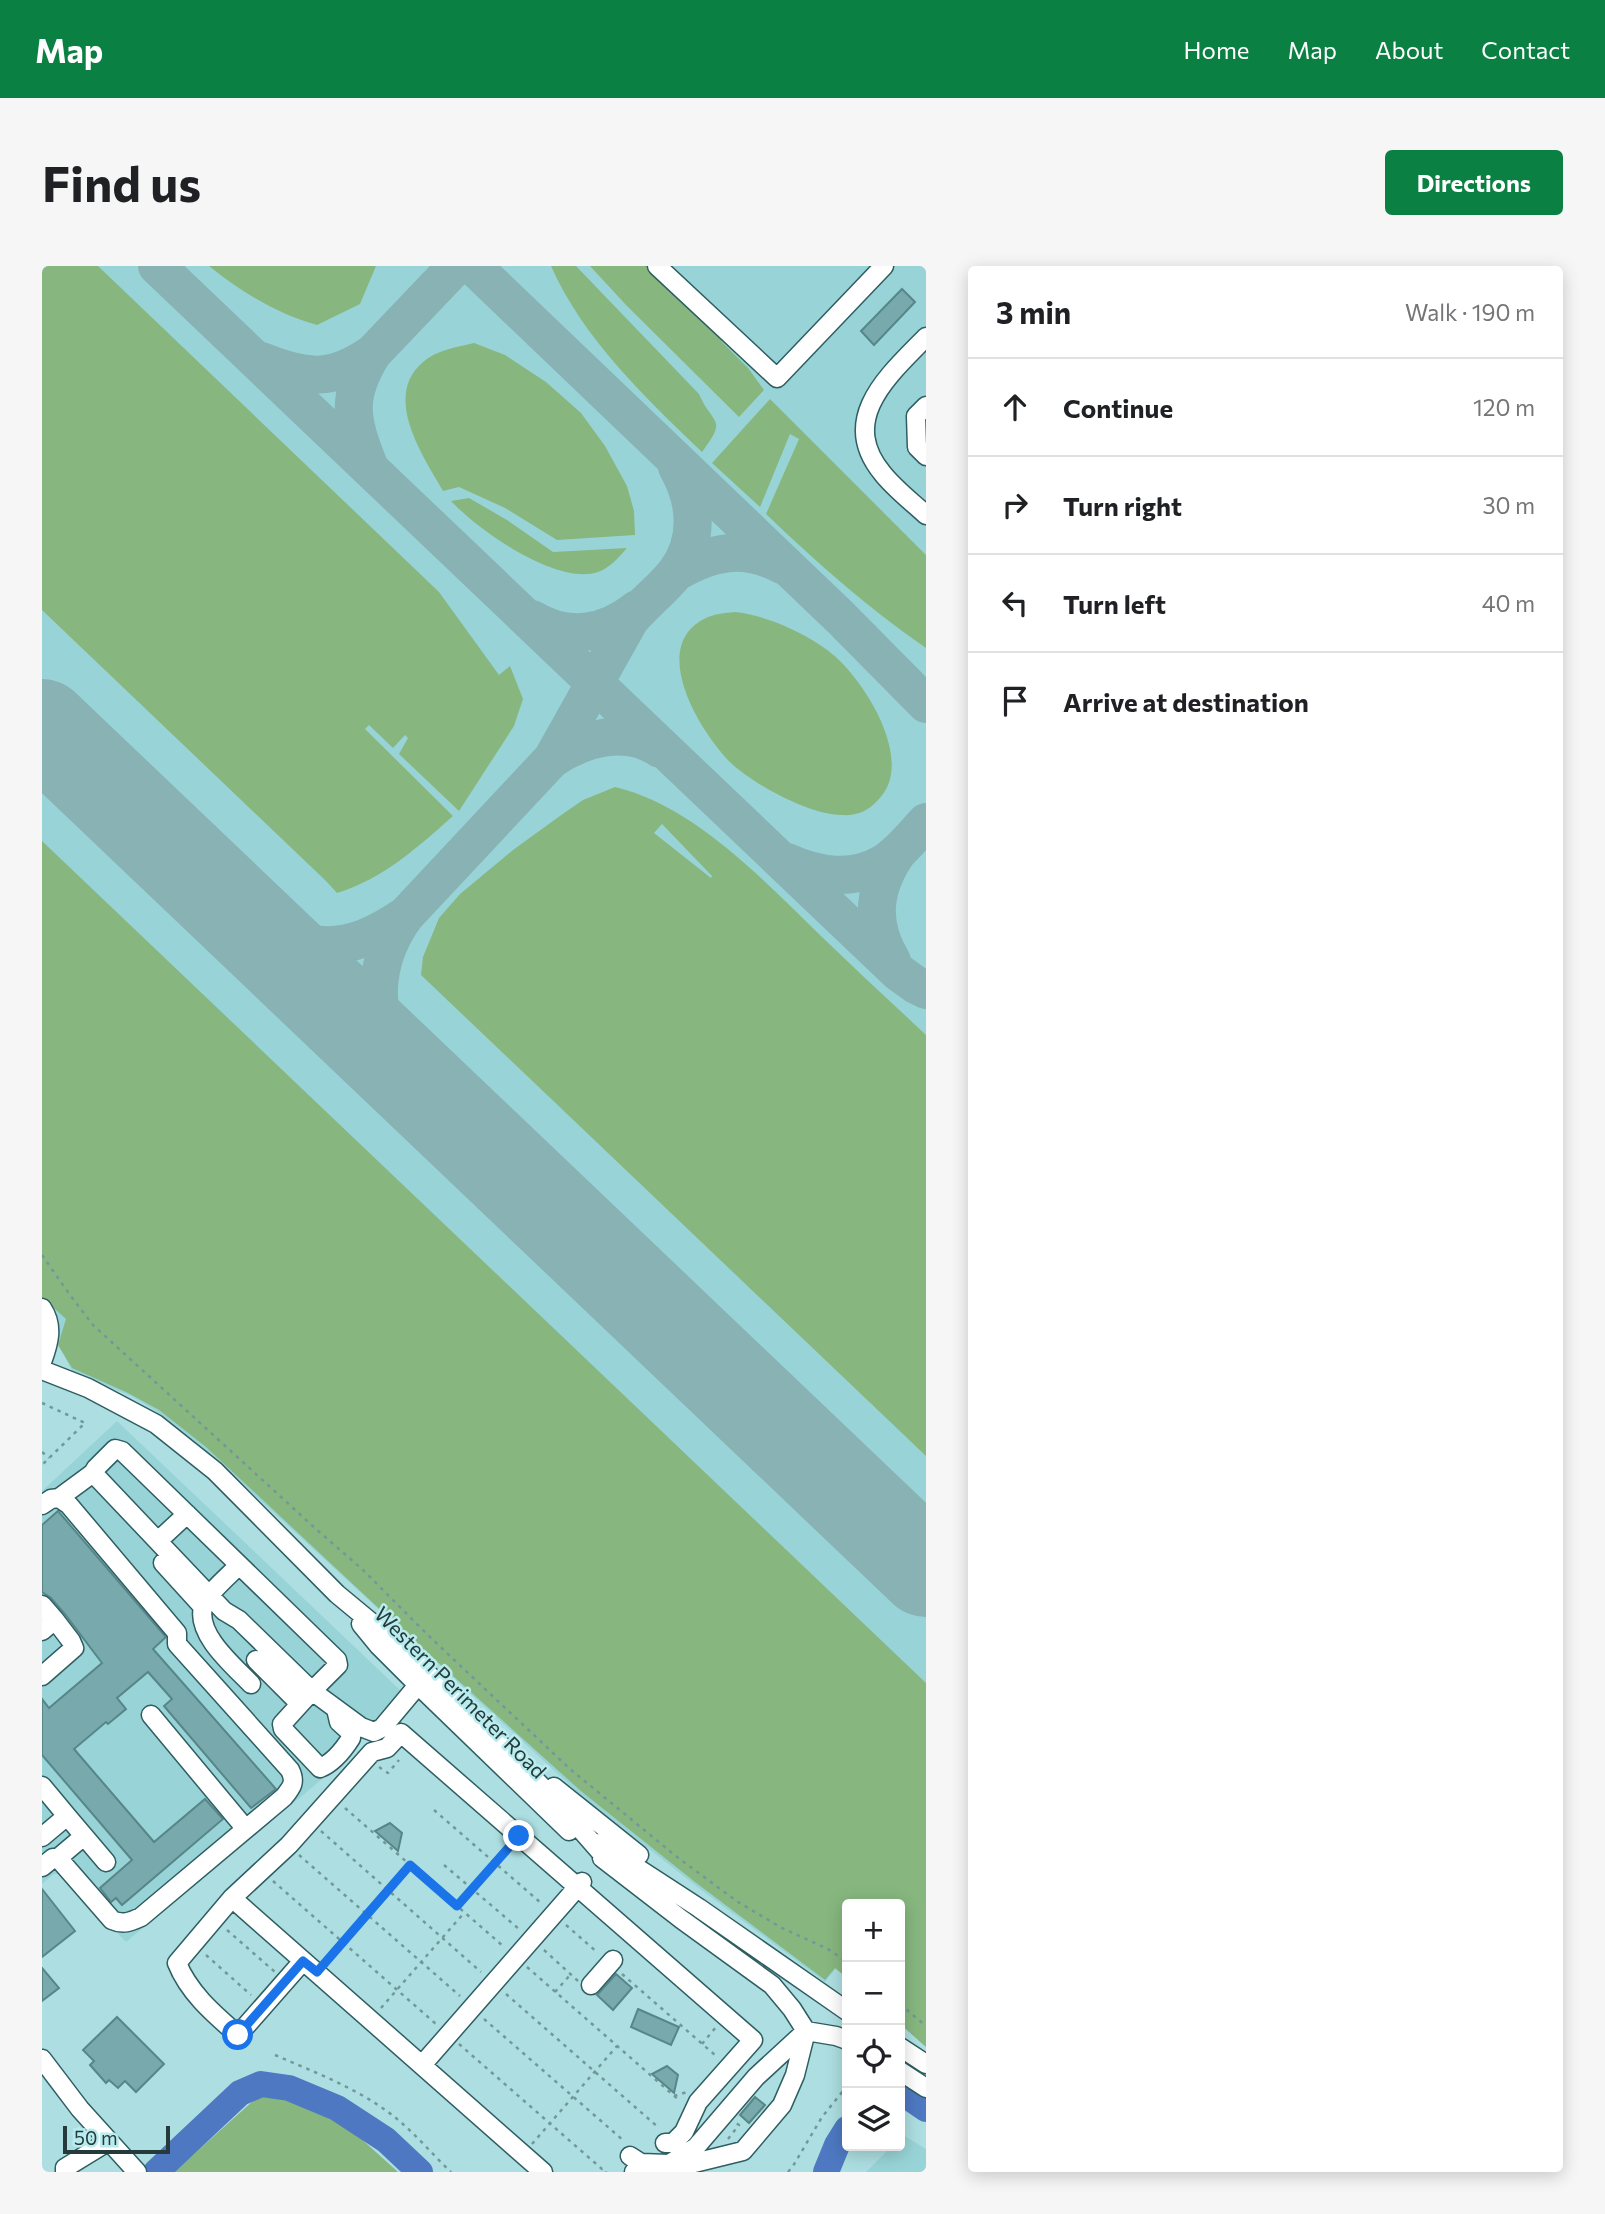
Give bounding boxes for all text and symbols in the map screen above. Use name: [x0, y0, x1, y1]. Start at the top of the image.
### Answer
text: Map: [35, 29, 103, 70]
text: Home: [1184, 35, 1250, 64]
text: Map: [1288, 35, 1337, 64]
text: About: [1375, 35, 1443, 64]
text: Contact: [1481, 35, 1570, 64]
button: Directions: [1385, 150, 1563, 215]
text: Find us: [42, 152, 201, 212]
text: 3 min: [996, 293, 1071, 330]
text: Walk · 190 m: [1405, 298, 1535, 326]
icon: ahead: [996, 388, 1034, 426]
text: Continue: [1063, 392, 1173, 423]
text: 120 m: [1473, 393, 1535, 421]
icon: right: [996, 486, 1034, 524]
text: Turn right: [1063, 490, 1182, 521]
text: 30 m: [1482, 491, 1535, 519]
icon: left: [996, 584, 1034, 622]
text: Turn left: [1063, 588, 1166, 619]
text: 40 m: [1482, 589, 1535, 617]
icon: arrive: [996, 682, 1034, 720]
text: Arrive at destination: [1063, 686, 1309, 717]
street label: Western Perimeter Road: [370, 1601, 552, 1783]
route end: [503, 1820, 534, 1851]
map controls: [842, 1899, 905, 2151]
button: +: [842, 1899, 905, 1962]
button: −: [842, 1962, 905, 2025]
route start: [222, 2019, 253, 2050]
button: locate: [842, 2025, 905, 2088]
button: layers: [842, 2088, 905, 2151]
scale bar: [63, 2123, 170, 2155]
text: 50 m: [74, 2126, 118, 2149]

